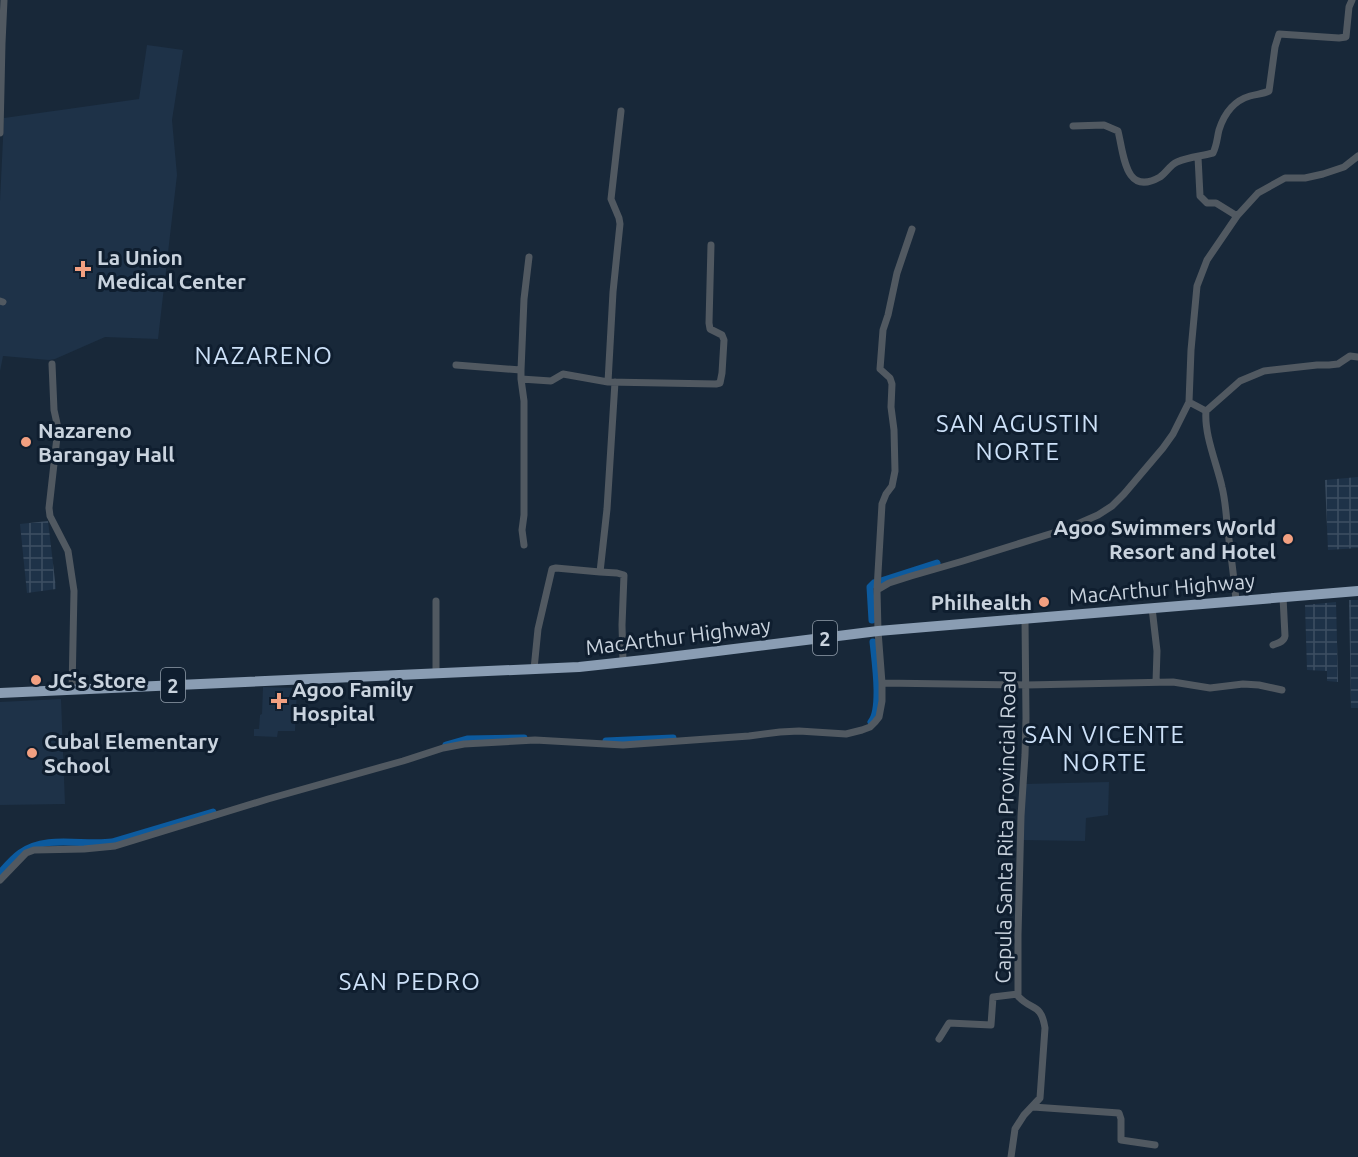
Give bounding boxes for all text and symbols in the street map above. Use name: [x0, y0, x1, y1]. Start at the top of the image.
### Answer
place label: La Union Medical Center: [97, 245, 246, 293]
marker: La Union Medical Center: [74, 260, 92, 278]
district label: NAZARENO: [195, 342, 333, 369]
district label: SAN AGUSTIN NORTE: [936, 410, 1100, 465]
place label: Nazareno Barangay Hall: [38, 418, 175, 466]
marker: Nazareno Barangay Hall: [19, 435, 33, 449]
place label: Agoo Swimmers World Resort and Hotel: [1054, 515, 1276, 563]
marker: Agoo Swimmers World Resort and Hotel: [1281, 532, 1295, 546]
street label: MacArthur Highway: [1068, 568, 1256, 608]
place label: Philhealth: [931, 590, 1032, 614]
marker: Philhealth: [1037, 595, 1051, 609]
street label: MacArthur Highway: [584, 613, 772, 659]
road number: 2: [813, 621, 837, 655]
place label: JC's Store: [48, 668, 146, 692]
road number: 2: [161, 668, 185, 702]
street label: Capula Santa Rita Provincial Road: [990, 670, 1020, 984]
marker: JC's Store: [29, 673, 43, 687]
place label: Agoo Family Hospital: [292, 677, 413, 725]
marker: Agoo Family Hospital: [270, 692, 288, 710]
district label: SAN VICENTE NORTE: [1025, 721, 1185, 776]
place label: Cubal Elementary School: [44, 729, 219, 777]
marker: Cubal Elementary School: [25, 746, 39, 760]
district label: SAN PEDRO: [339, 968, 481, 995]

